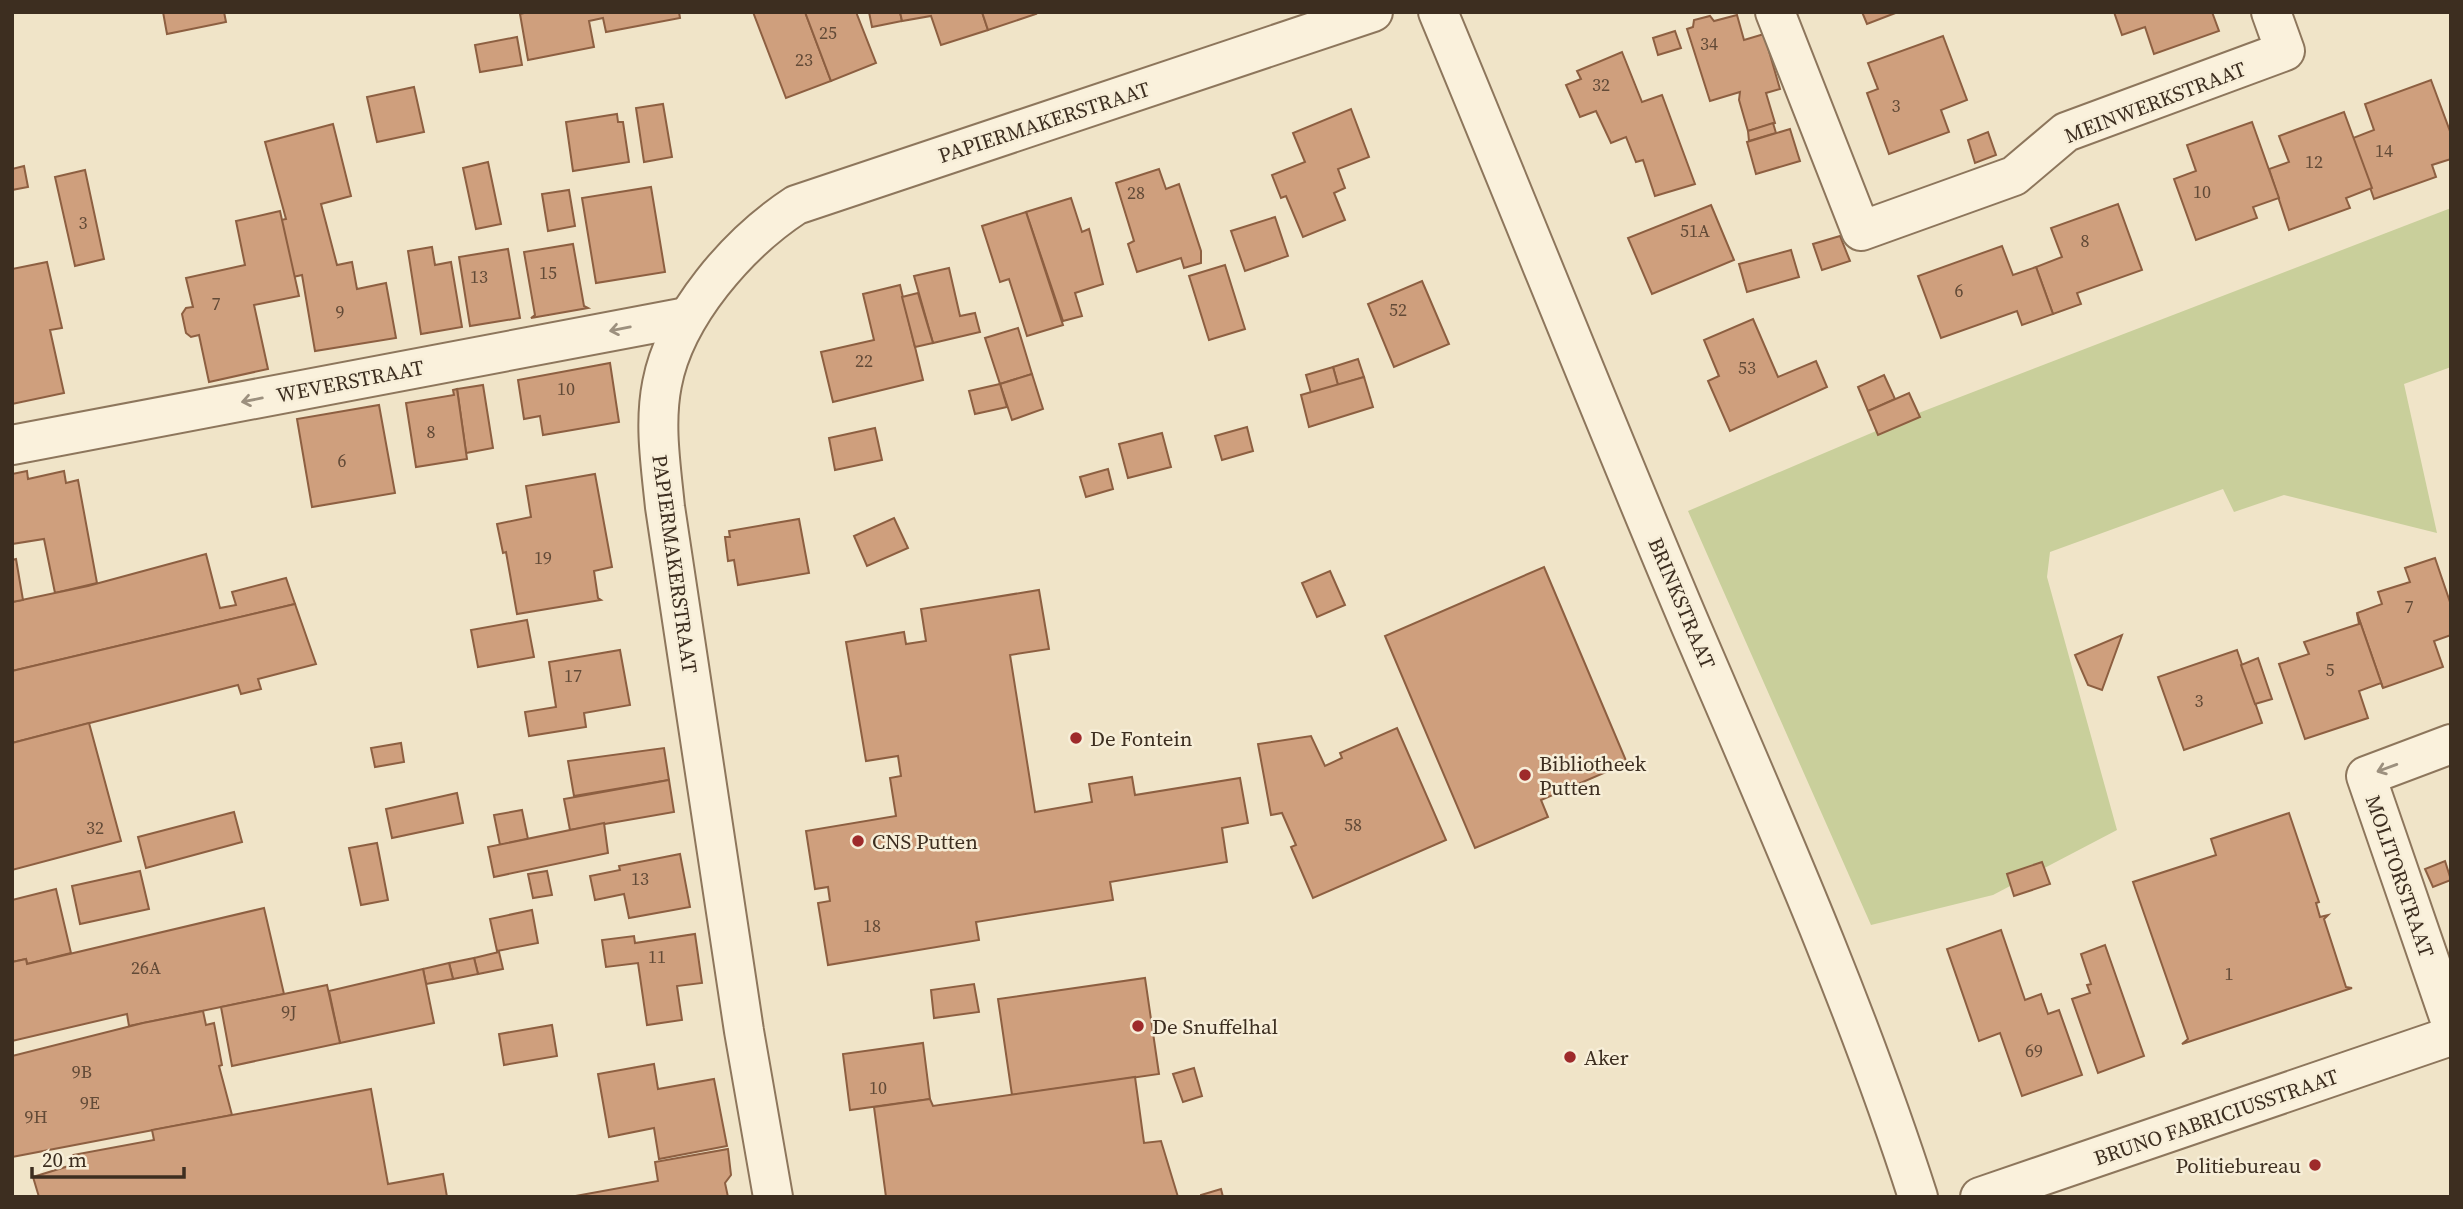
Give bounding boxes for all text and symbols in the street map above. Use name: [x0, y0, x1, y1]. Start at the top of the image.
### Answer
house number: 25: [819, 20, 837, 45]
house number: 34: [1700, 31, 1718, 56]
house number: 23: [795, 47, 813, 72]
street label: MEINWERKSTRAAT: [2060, 54, 2250, 150]
house number: 32: [1592, 72, 1610, 97]
street label: PAPIERMAKERSTRAAT: [935, 74, 1154, 170]
house number: 3: [1892, 93, 1901, 118]
house number: 14: [2375, 138, 2393, 163]
house number: 12: [2305, 149, 2323, 174]
house number: 10: [2193, 179, 2211, 204]
house number: 28: [1127, 180, 1145, 205]
house number: 3: [79, 210, 88, 235]
house number: 51A: [1680, 218, 1710, 243]
house number: 8: [2081, 228, 2090, 253]
house number: 15: [539, 260, 557, 285]
house number: 13: [470, 264, 488, 289]
house number: 6: [1955, 278, 1964, 303]
house number: 7: [212, 291, 221, 316]
house number: 52: [1389, 297, 1407, 322]
house number: 9: [336, 299, 345, 324]
one-way arrow: [609, 323, 632, 337]
house number: 22: [855, 348, 873, 373]
street label: WEVERSTRAAT: [274, 352, 427, 410]
house number: 53: [1738, 355, 1756, 380]
house number: 10: [557, 376, 575, 401]
one-way arrow: [241, 393, 264, 407]
house number: 8: [427, 419, 436, 444]
house number: 6: [338, 448, 347, 473]
street label: PAPIERMAKERSTRAAT: [645, 453, 705, 676]
street label: BRINKSTRAAT: [1641, 533, 1723, 673]
house number: 19: [534, 545, 552, 570]
house number: 7: [2405, 594, 2414, 619]
house number: 5: [2326, 657, 2335, 682]
house number: 17: [564, 663, 582, 688]
house number: 3: [2195, 688, 2204, 713]
place label: De Fontein: [1090, 724, 1193, 753]
marker: De Fontein: [1068, 730, 1084, 746]
place label: Bibliotheek Putten: [1539, 749, 1647, 802]
one-way arrow: [2376, 763, 2398, 775]
marker: Bibliotheek Putten: [1517, 767, 1533, 783]
street label: MOLITORSTRAAT: [2359, 791, 2441, 961]
house number: 58: [1344, 812, 1362, 837]
house number: 32: [86, 815, 104, 840]
place label: CNS Putten: [872, 827, 978, 856]
marker: CNS Putten: [850, 833, 866, 849]
house number: 13: [631, 866, 649, 891]
house number: 18: [863, 913, 881, 938]
house number: 11: [648, 944, 666, 969]
house number: 26A: [131, 955, 161, 980]
house number: 1: [2225, 961, 2234, 986]
house number: 9J: [281, 999, 297, 1024]
place label: De Snuffelhal: [1152, 1012, 1278, 1041]
marker: De Snuffelhal: [1130, 1018, 1146, 1034]
house number: 69: [2025, 1038, 2043, 1063]
place label: Aker: [1584, 1043, 1629, 1072]
marker: Aker: [1562, 1049, 1578, 1065]
house number: 9B: [72, 1059, 92, 1084]
street label: BRUNO FABRICIUSSTRAAT: [2090, 1061, 2342, 1172]
house number: 10: [869, 1075, 887, 1100]
house number: 9E: [80, 1090, 100, 1115]
house number: 9H: [24, 1104, 48, 1129]
scale bar: [32, 1136, 184, 1180]
text: 20 m: [42, 1145, 87, 1174]
place label: Politiebureau: [2175, 1151, 2301, 1180]
marker: Politiebureau: [2307, 1157, 2323, 1173]

